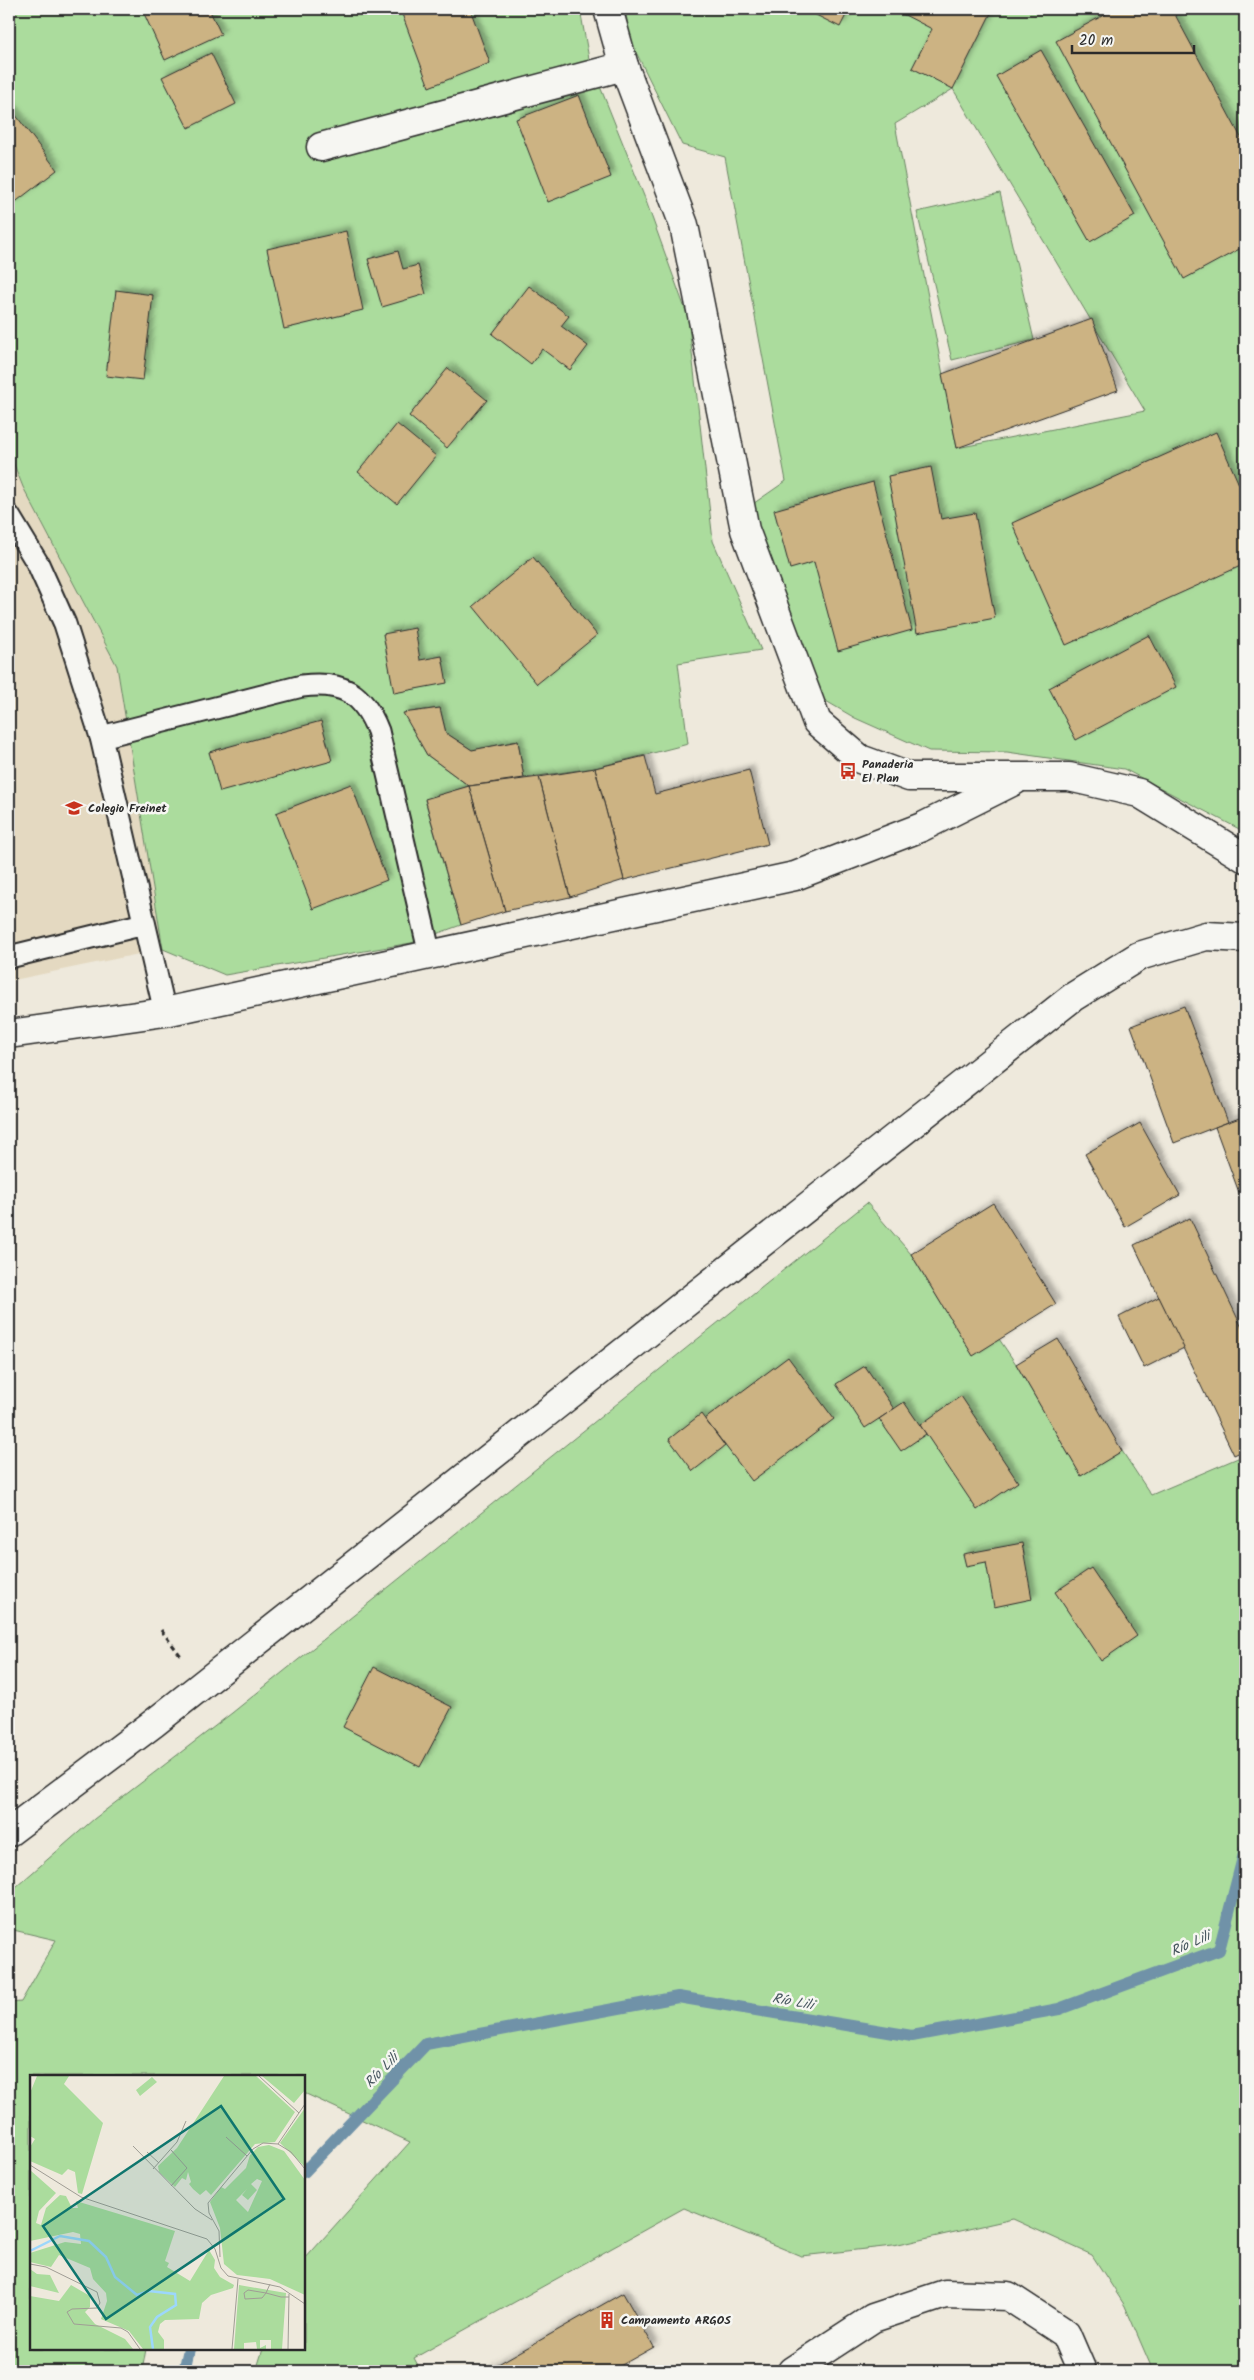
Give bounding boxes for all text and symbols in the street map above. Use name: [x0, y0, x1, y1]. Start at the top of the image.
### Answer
scale bar: [1072, 22, 1194, 54]
text: 20 m: [1079, 29, 1113, 53]
place label: Panaderia El Plan: [862, 755, 913, 788]
bus stop icon: Panaderia El Plan: [838, 761, 858, 781]
school or university icon: Colegio Freinet: [64, 798, 84, 818]
place label: Colegio Freinet: [88, 799, 167, 818]
water label: Río Lili: [1167, 1924, 1216, 1962]
water label: Río Lili: [771, 1988, 818, 2017]
water label: Río Lili: [359, 2046, 406, 2093]
inset map: [30, 2075, 305, 2350]
building icon: Campamento ARGOS: [597, 2310, 617, 2330]
place label: Campamento ARGOS: [621, 2311, 731, 2330]

